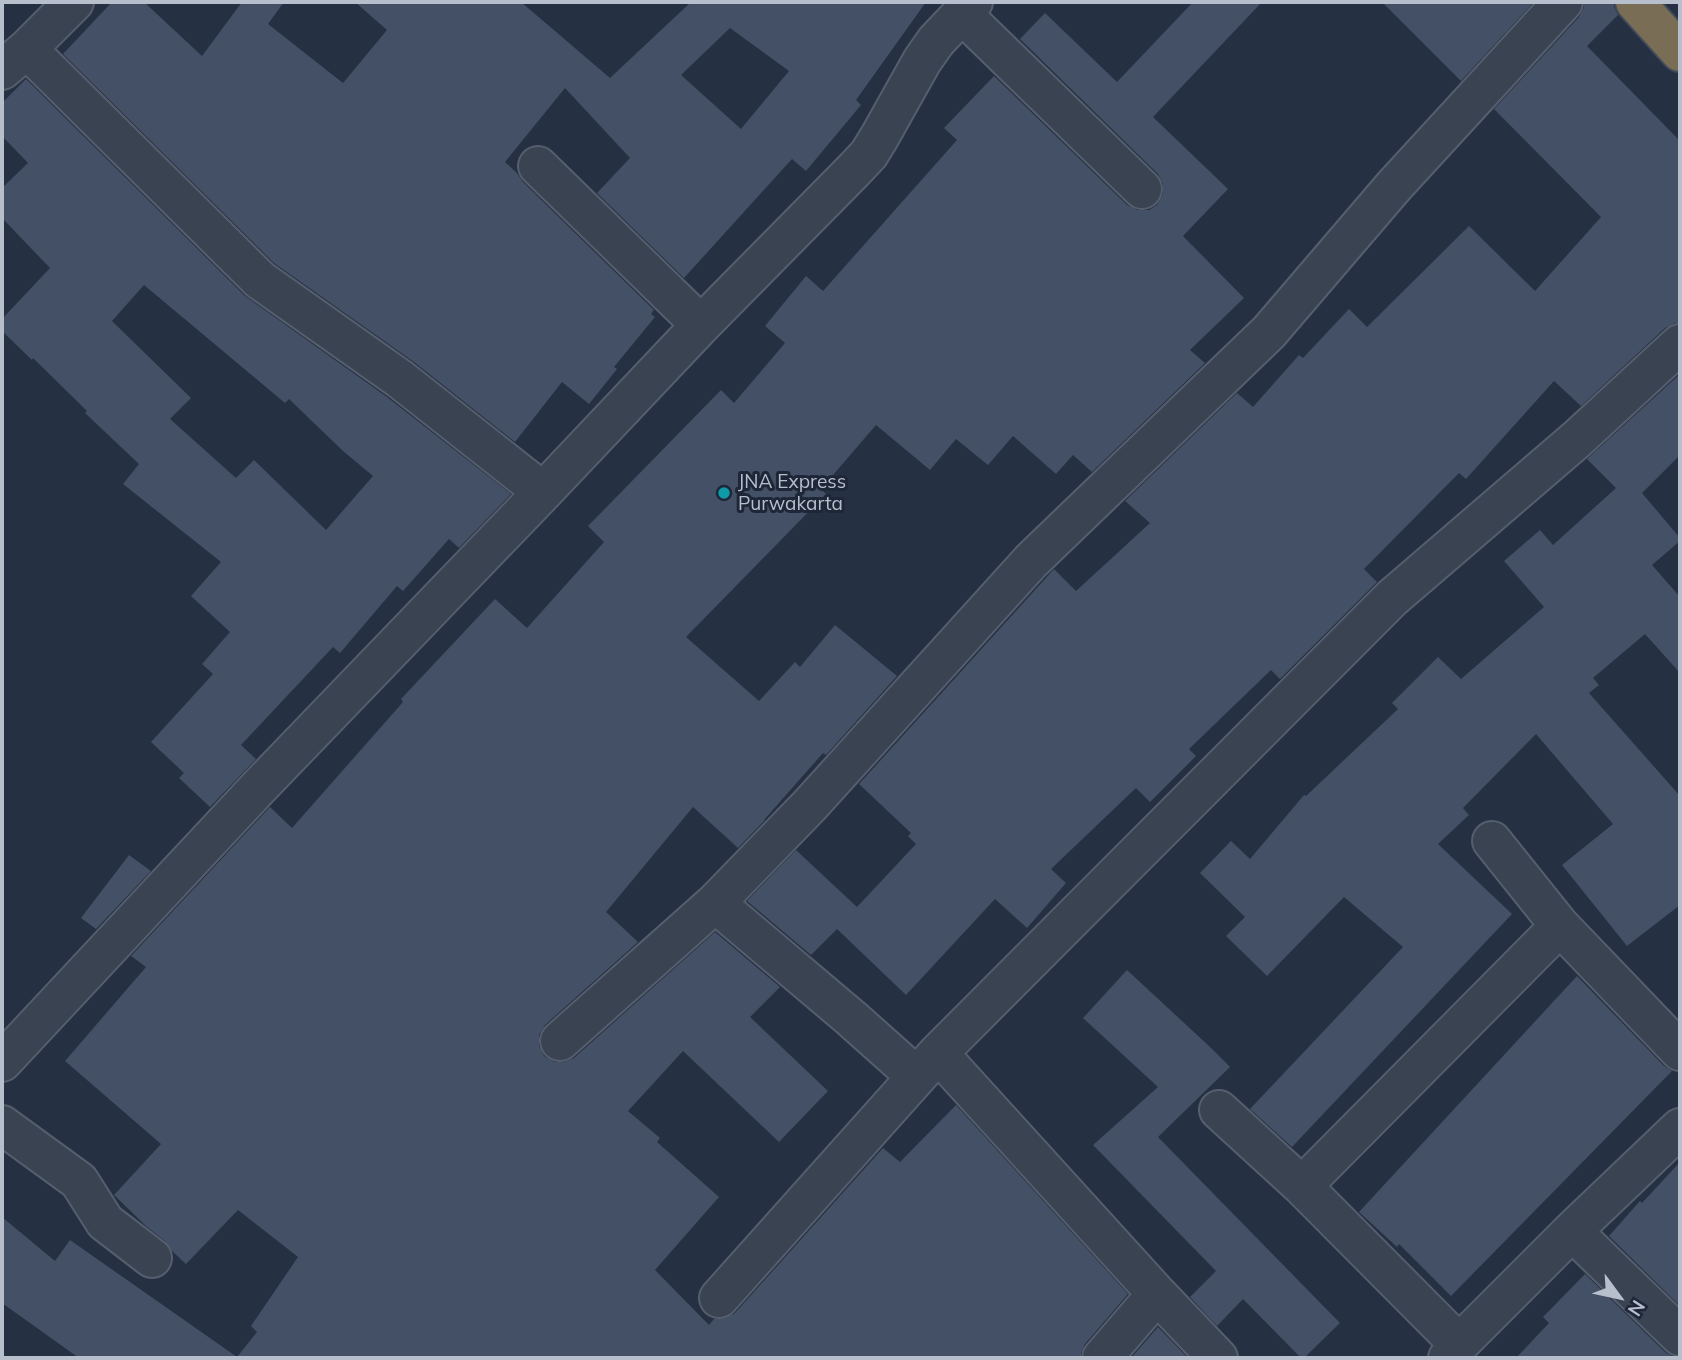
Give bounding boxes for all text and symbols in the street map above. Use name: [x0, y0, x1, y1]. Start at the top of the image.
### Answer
place label: JNA Express Purwakarta: [738, 471, 846, 515]
marker: JNA Express Purwakarta: [716, 485, 732, 501]
north arrow: [1584, 1262, 1654, 1332]
text: N: [1623, 1296, 1651, 1321]

